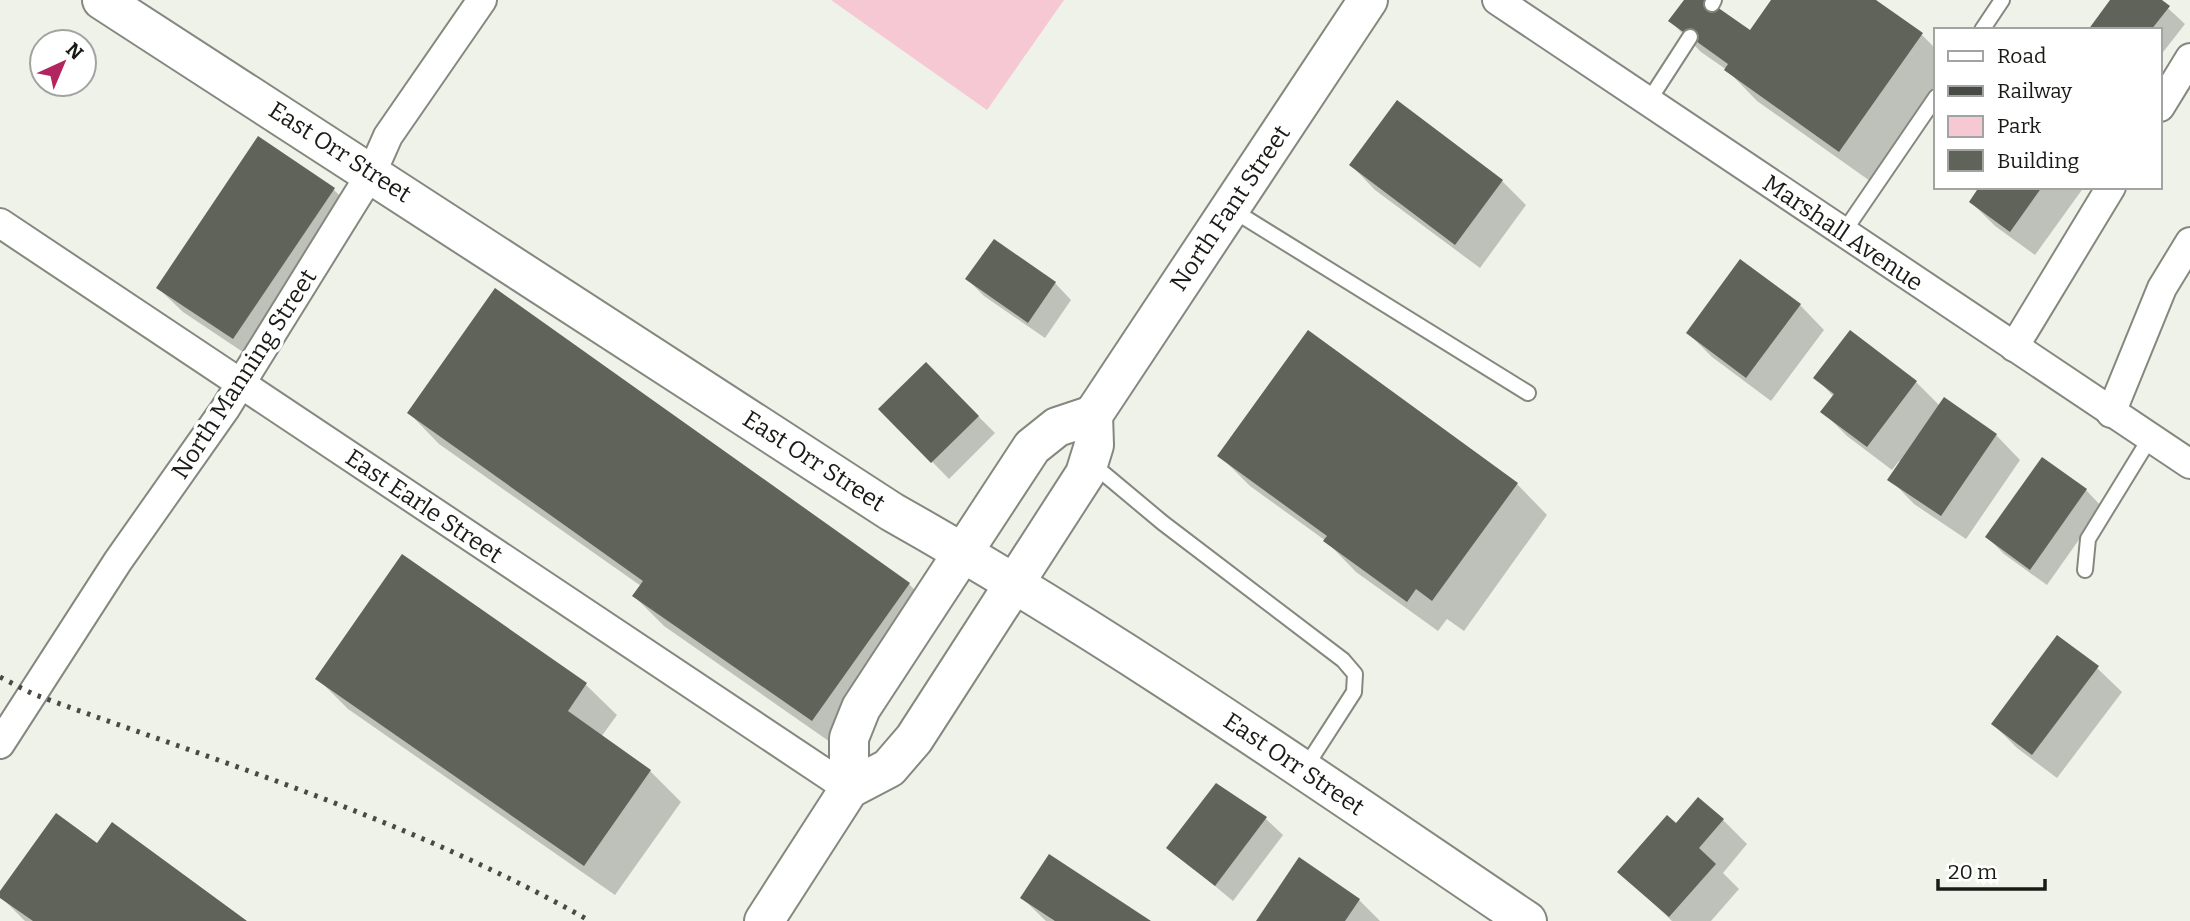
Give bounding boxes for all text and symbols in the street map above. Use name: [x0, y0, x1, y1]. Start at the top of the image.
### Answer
north arrow: [28, 28, 98, 98]
legend: [1934, 28, 2162, 189]
text: N: [61, 38, 88, 65]
text: Road: [1997, 43, 2046, 69]
text: Railway: [1997, 78, 2073, 104]
street label: East Orr Street: [264, 96, 416, 208]
text: Park: [1997, 113, 2041, 139]
street label: North Fant Street: [1164, 120, 1296, 296]
text: Building: [1997, 148, 2080, 174]
street label: Marshall Avenue: [1758, 169, 1928, 297]
street label: North Manning Street: [166, 264, 322, 484]
street label: East Orr Street: [738, 405, 890, 517]
street label: East Earle Street: [340, 443, 508, 569]
street label: East Orr Street: [1218, 707, 1370, 821]
scale bar: [1938, 848, 2045, 892]
text: 20 m: [1948, 859, 1997, 885]

